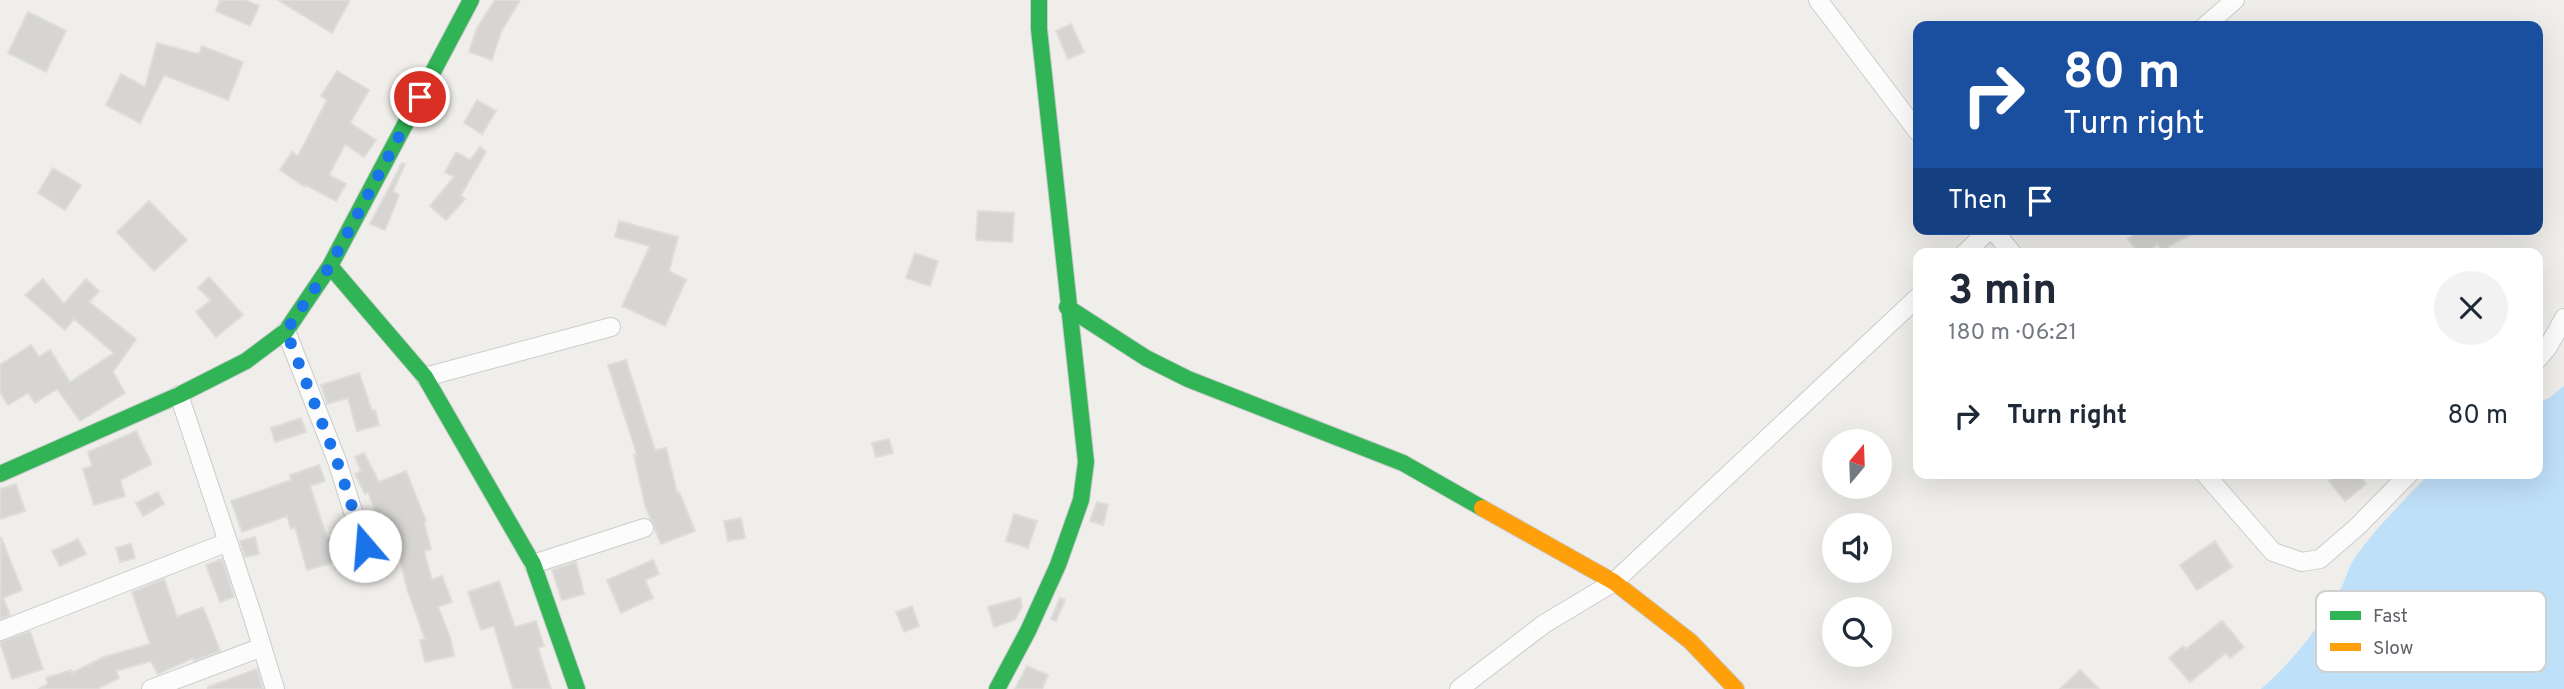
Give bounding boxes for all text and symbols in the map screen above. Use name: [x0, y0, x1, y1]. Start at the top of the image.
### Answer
text: 80 m: [2063, 44, 2180, 106]
icon: right: [1948, 49, 2039, 140]
pin: [390, 67, 450, 127]
icon: arrive: [401, 78, 439, 116]
text: Turn right: [2063, 105, 2205, 145]
icon: arrive: [2021, 182, 2059, 220]
text: Then: [1948, 185, 2007, 218]
text: 3 min: [1948, 266, 2057, 319]
button: close: [2434, 271, 2508, 345]
text: 180 m · 06:21: [1948, 319, 2077, 348]
icon: right: [1948, 397, 1986, 435]
text: Turn right: [2007, 400, 2127, 433]
text: 80 m: [2448, 400, 2508, 433]
north arrow: [1822, 429, 1892, 499]
map controls: [1822, 429, 1892, 667]
position arrow: [328, 509, 402, 583]
button: sound: [1822, 513, 1892, 583]
legend: [2316, 591, 2546, 672]
button: search: [1822, 597, 1892, 667]
text: Fast: [2373, 605, 2408, 629]
text: Slow: [2373, 637, 2413, 661]

